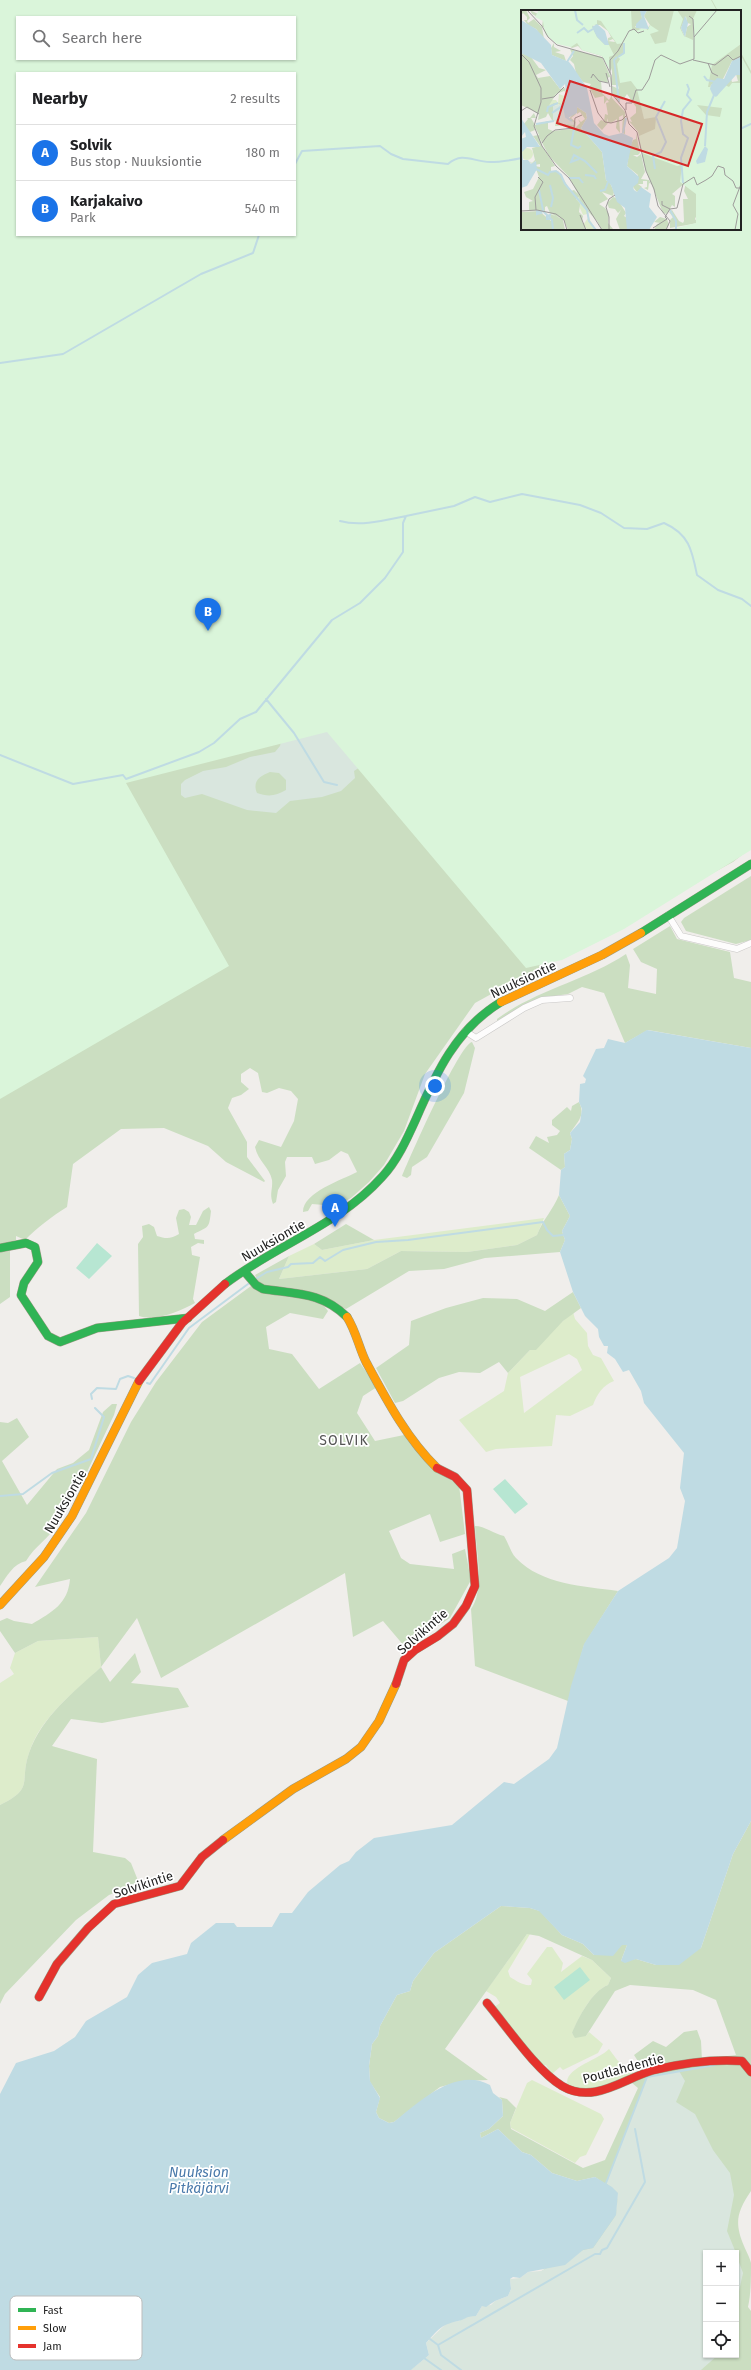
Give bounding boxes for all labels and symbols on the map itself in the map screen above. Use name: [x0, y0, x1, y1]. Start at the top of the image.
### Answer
inset map: [521, 10, 741, 230]
pin: B: [195, 598, 221, 631]
street label: Nuuksiontie: [488, 958, 559, 1001]
your location: [425, 1076, 445, 1096]
pin: A: [322, 1194, 348, 1227]
street label: Nuuksiontie: [239, 1216, 308, 1265]
district label: SOLVIK: [319, 1432, 369, 1449]
street label: Nuuksiontie: [41, 1467, 90, 1536]
street label: Solvikintie: [394, 1605, 451, 1657]
street label: Solvikintie: [111, 1868, 175, 1901]
street label: Poutlahdentie: [581, 2050, 665, 2087]
water label: Nuuksion Pitkäjärvi: [169, 2164, 229, 2197]
legend: [10, 2296, 142, 2360]
text: Fast: [43, 2304, 63, 2317]
text: Slow: [43, 2322, 67, 2335]
text: Jam: [43, 2340, 62, 2353]

